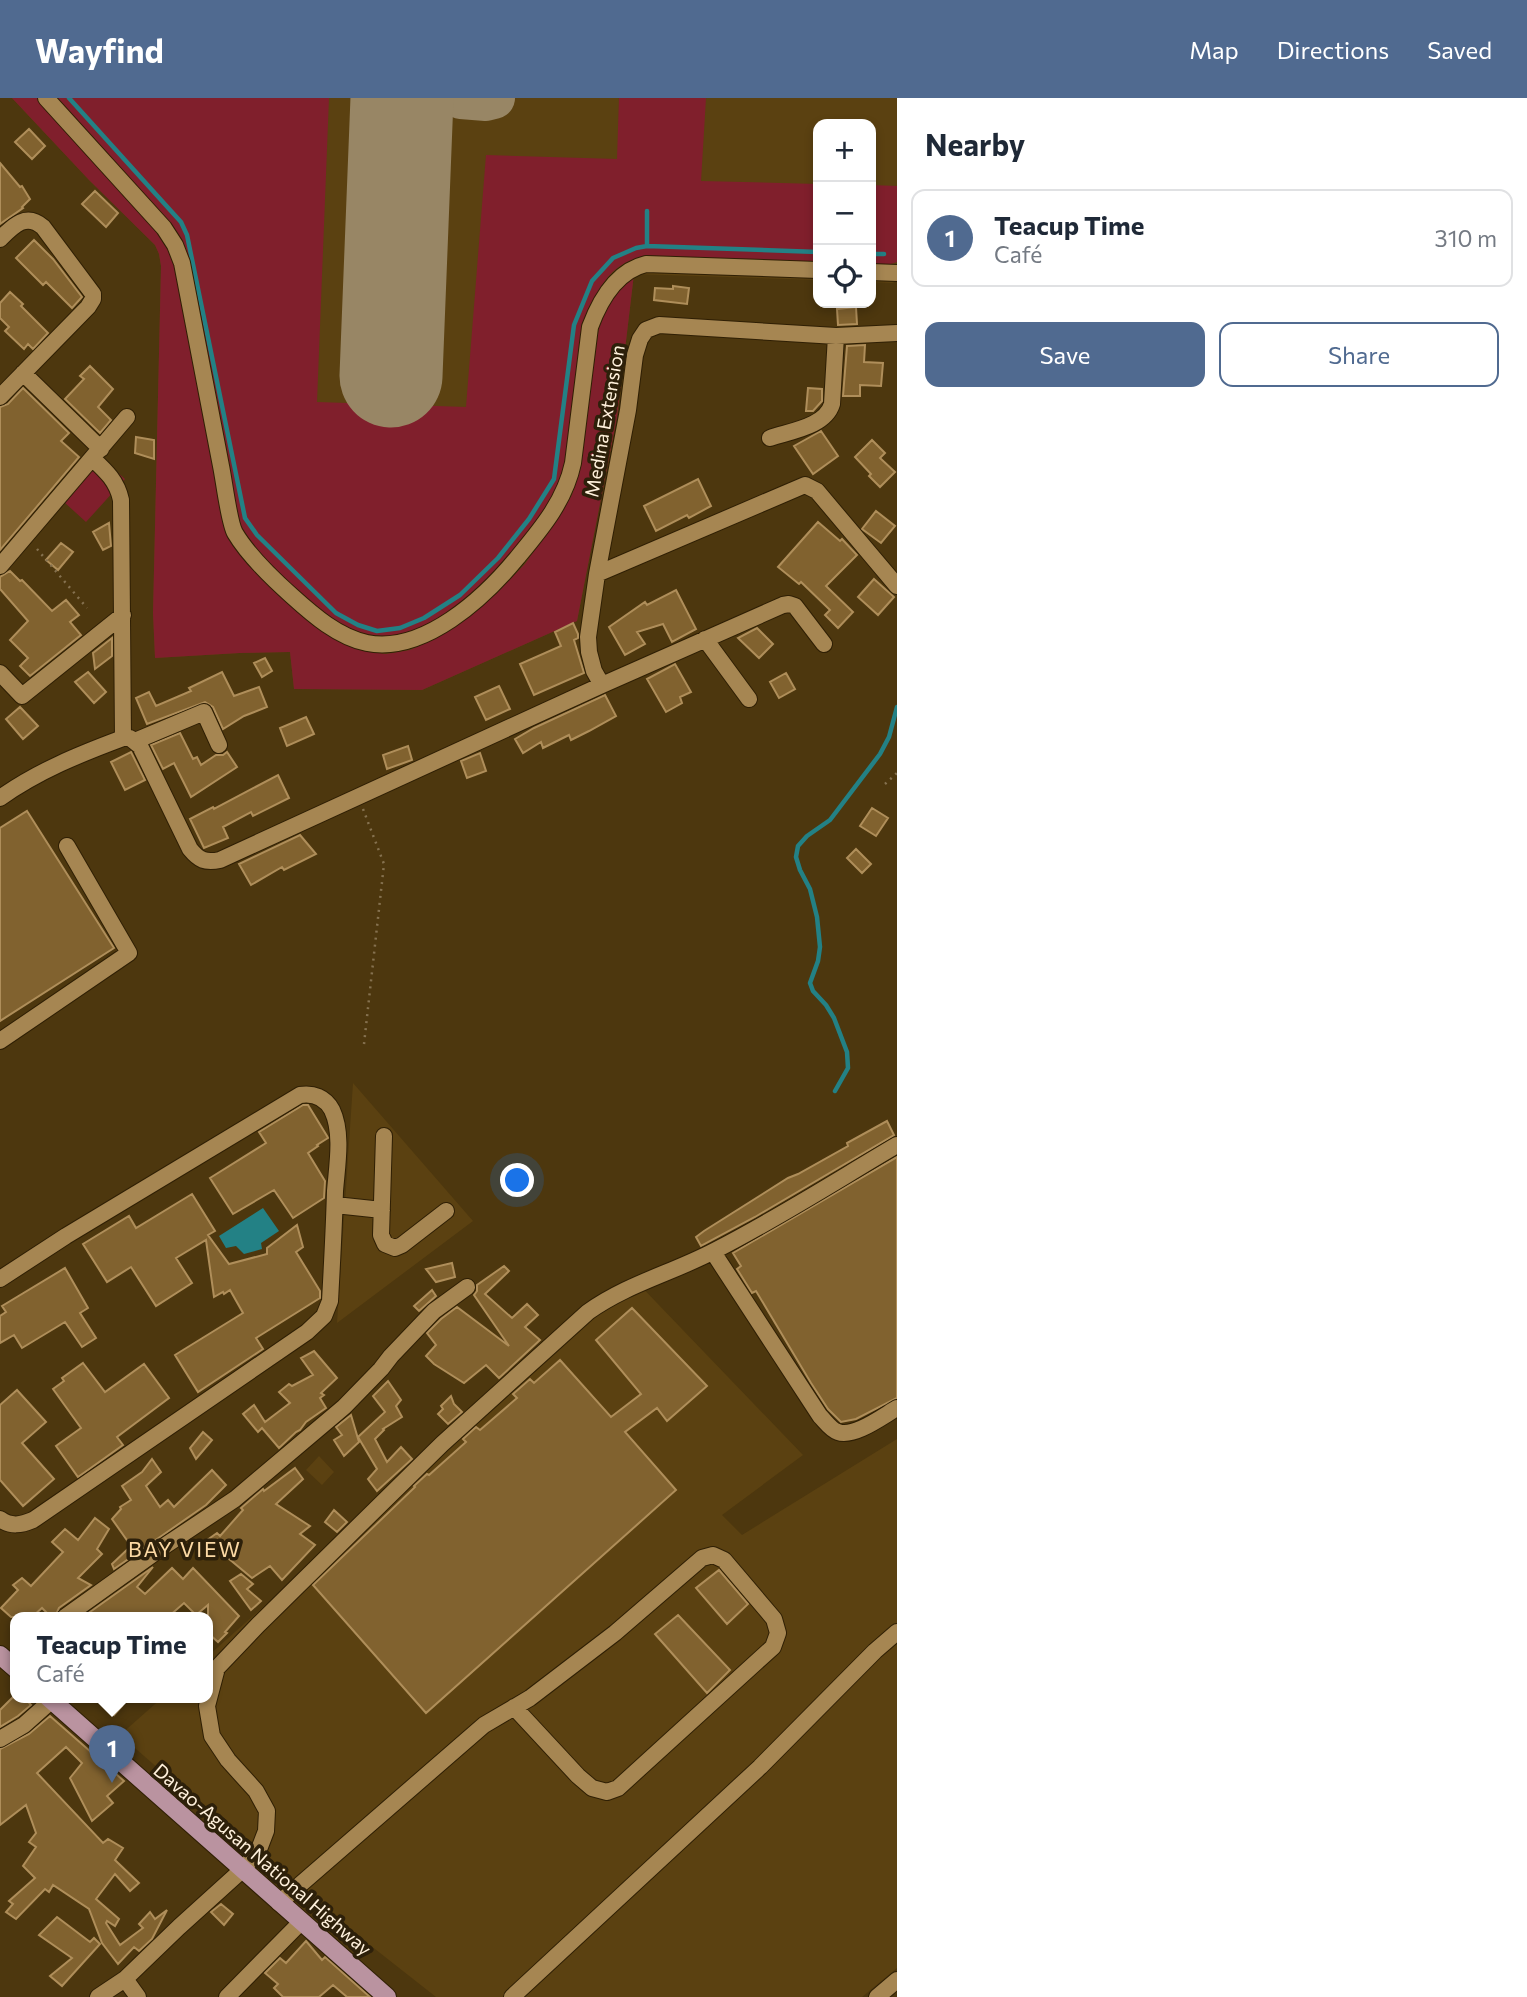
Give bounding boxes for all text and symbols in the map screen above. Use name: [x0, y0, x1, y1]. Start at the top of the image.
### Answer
text: Wayfind: [35, 29, 164, 70]
text: Map: [1189, 35, 1239, 64]
text: Directions: [1277, 35, 1389, 64]
text: Saved: [1427, 35, 1492, 64]
map controls: [813, 119, 876, 308]
button: +: [813, 119, 876, 182]
text: Nearby: [925, 125, 1025, 162]
button: −: [813, 182, 876, 245]
text: Teacup Time: [994, 209, 1144, 240]
text: 1: [945, 224, 955, 252]
text: 310 m: [1435, 224, 1497, 252]
text: Café: [994, 240, 1042, 268]
button: locate: [813, 245, 876, 308]
button: Save: [925, 322, 1205, 387]
button: Share: [1219, 322, 1499, 387]
street label: Medina Extension: [579, 343, 629, 499]
your location: [500, 1163, 534, 1197]
district label: BAY VIEW: [128, 1536, 242, 1561]
popup: [10, 1612, 213, 1703]
text: Teacup Time: [36, 1628, 187, 1659]
text: Café: [36, 1659, 85, 1687]
pin: 1: [89, 1725, 135, 1783]
street label: Davao-Agusan National Highway: [149, 1758, 377, 1960]

